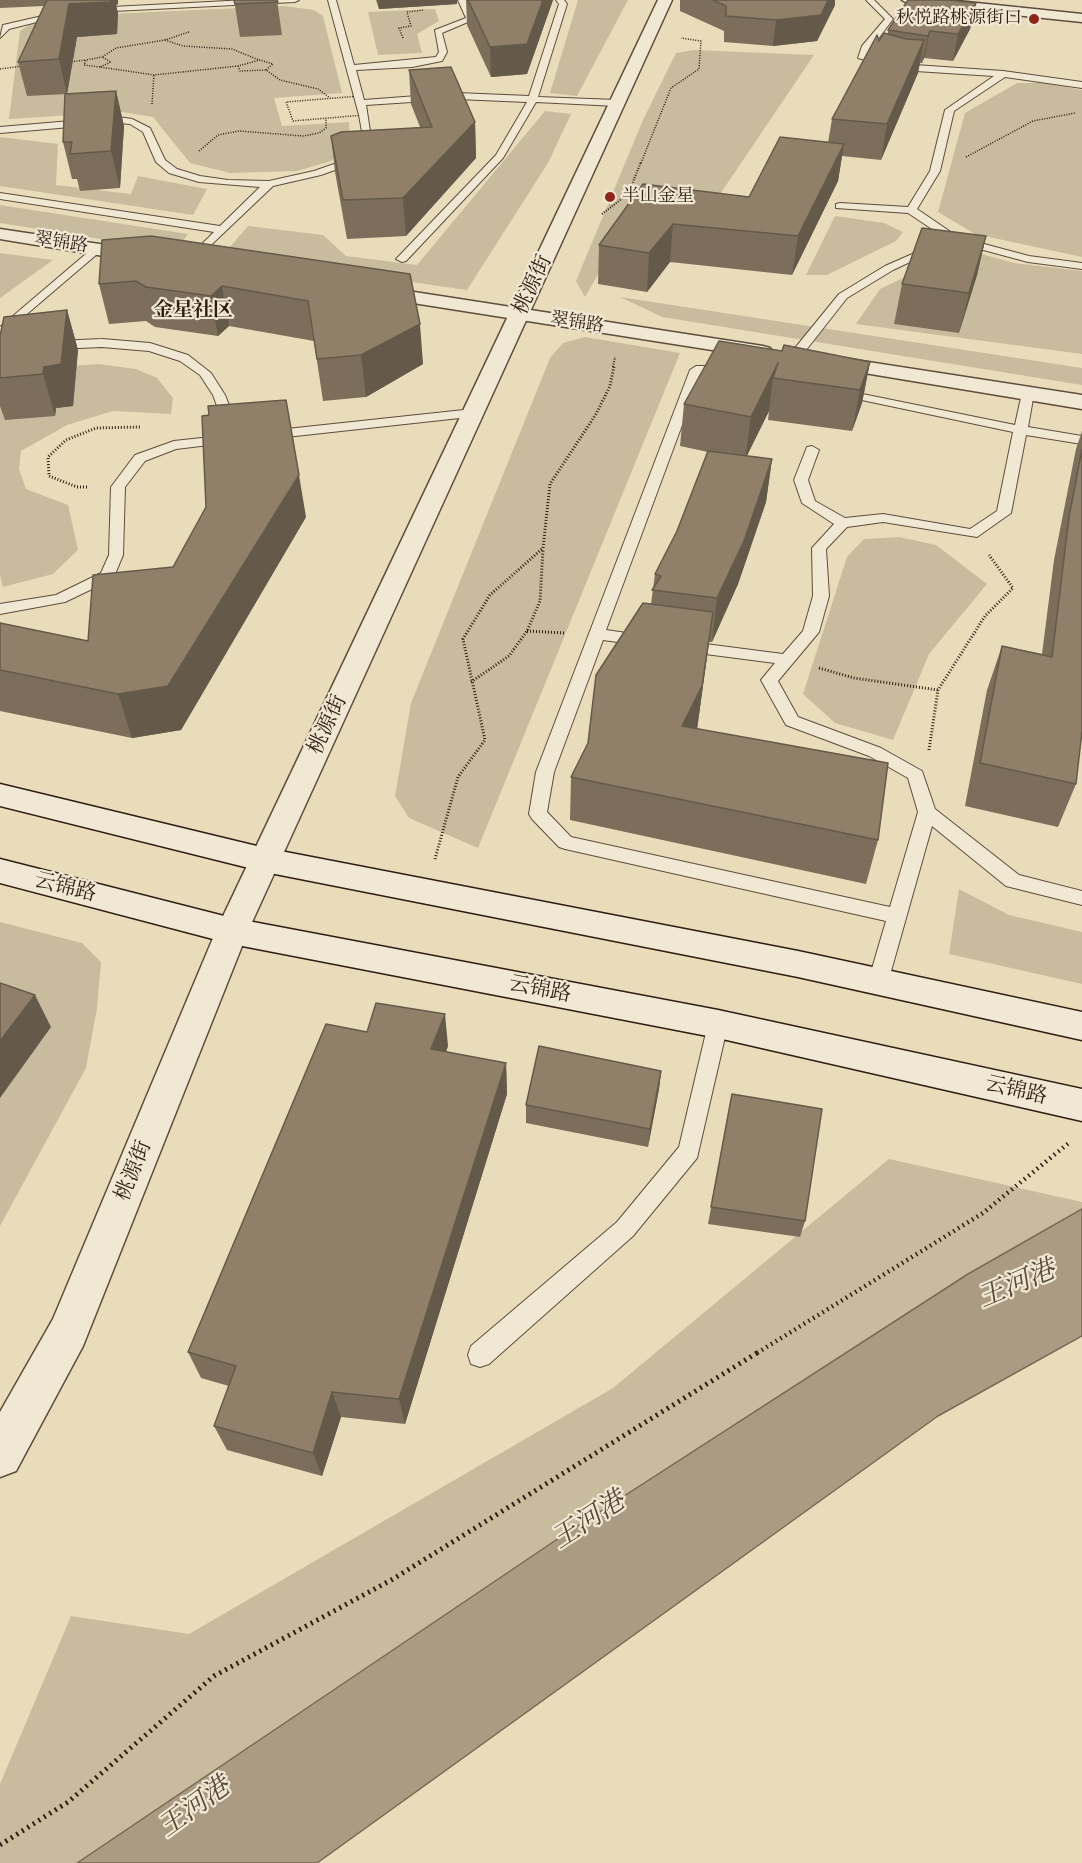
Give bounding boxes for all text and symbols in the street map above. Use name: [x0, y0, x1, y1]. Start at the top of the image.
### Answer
place label: 秋悦路桃源街口: [896, 8, 1022, 30]
marker: 秋悦路桃源街口: [1027, 12, 1041, 26]
place label: 半山金星: [622, 186, 694, 208]
marker: 半山金星: [603, 190, 617, 204]
street label: 翠锦路: [33, 228, 89, 258]
street label: 桃源街: [508, 251, 558, 319]
district label: 金星社区: [153, 299, 233, 323]
street label: 翠锦路: [549, 308, 605, 338]
street label: 桃源街: [303, 691, 353, 759]
street label: 云锦路: [31, 868, 99, 908]
street label: 云锦路: [507, 972, 573, 1008]
street label: 云锦路: [982, 1072, 1050, 1110]
street label: 桃源街: [111, 1137, 157, 1205]
water label: 王河港: [973, 1254, 1061, 1316]
water label: 王河港: [546, 1485, 632, 1557]
water label: 王河港: [153, 1771, 237, 1845]

